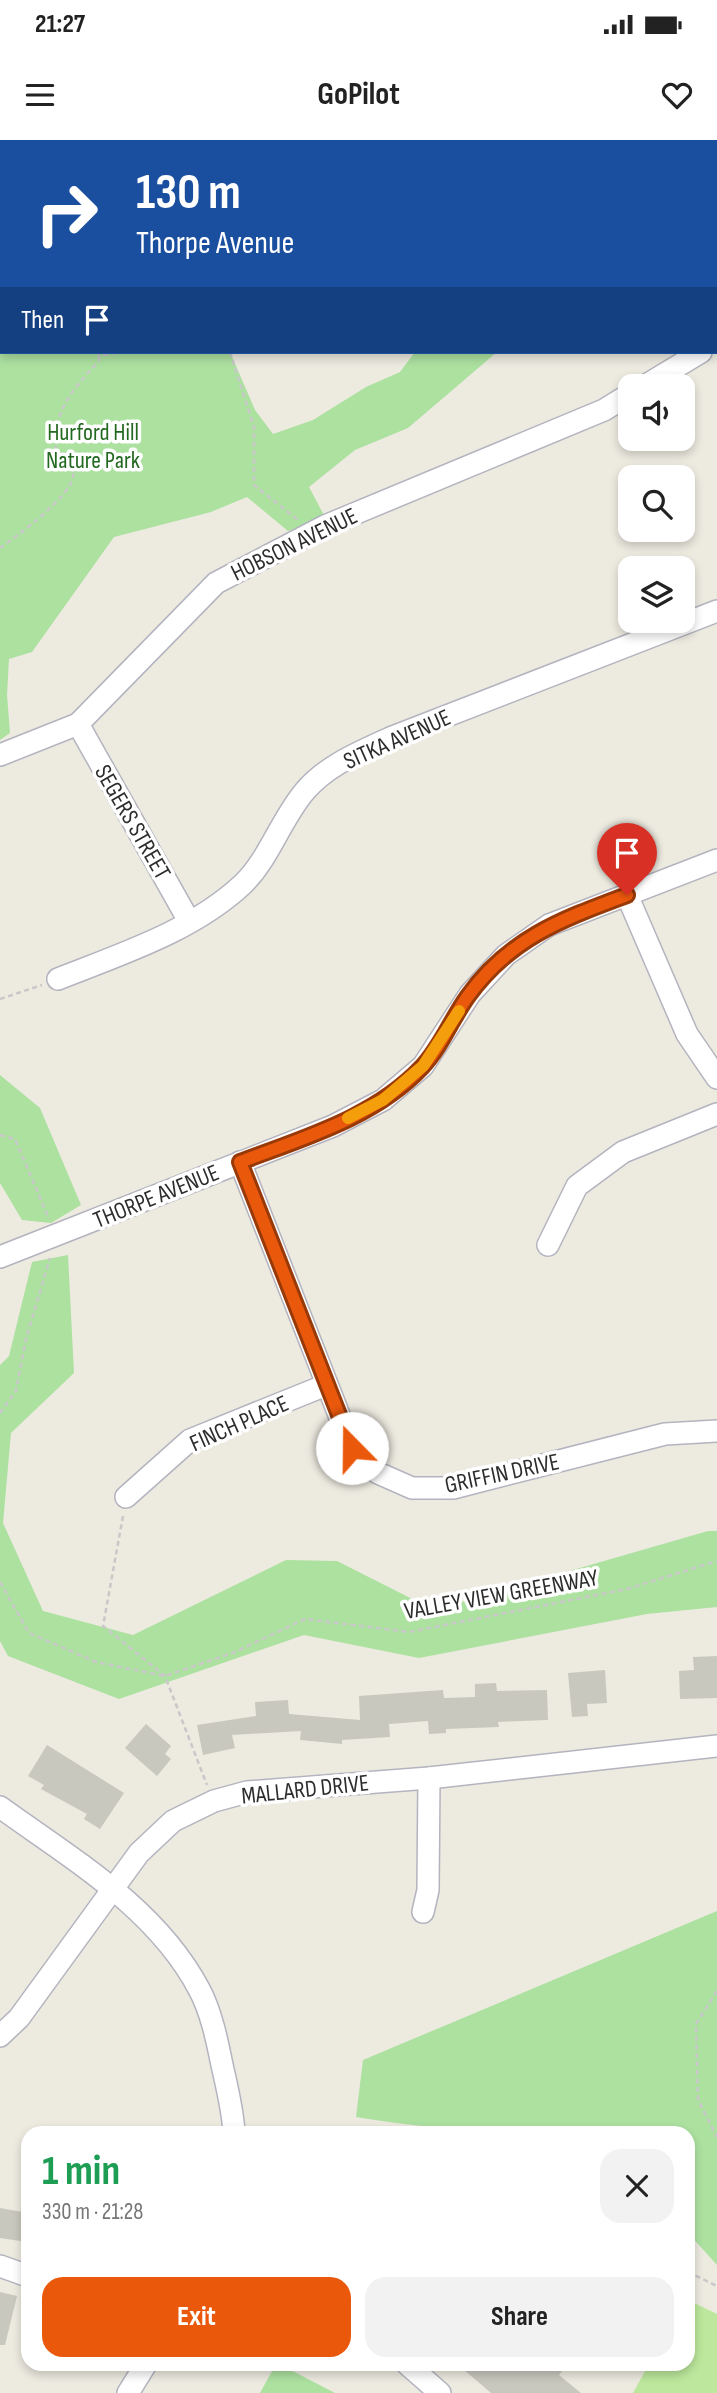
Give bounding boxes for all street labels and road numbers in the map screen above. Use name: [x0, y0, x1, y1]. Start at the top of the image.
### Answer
street label: HOBSON AVENUE: [226, 501, 362, 588]
street label: SITKA AVENUE: [339, 703, 455, 776]
street label: SEGERS STREET: [88, 760, 177, 885]
street label: THORPE AVENUE: [89, 1158, 223, 1235]
street label: FINCH PLACE: [185, 1389, 293, 1458]
street label: GRIFFIN DRIVE: [442, 1447, 562, 1500]
street label: VALLEY VIEW GREENWAY: [402, 1563, 600, 1626]
street label: MALLARD DRIVE: [240, 1768, 370, 1811]

